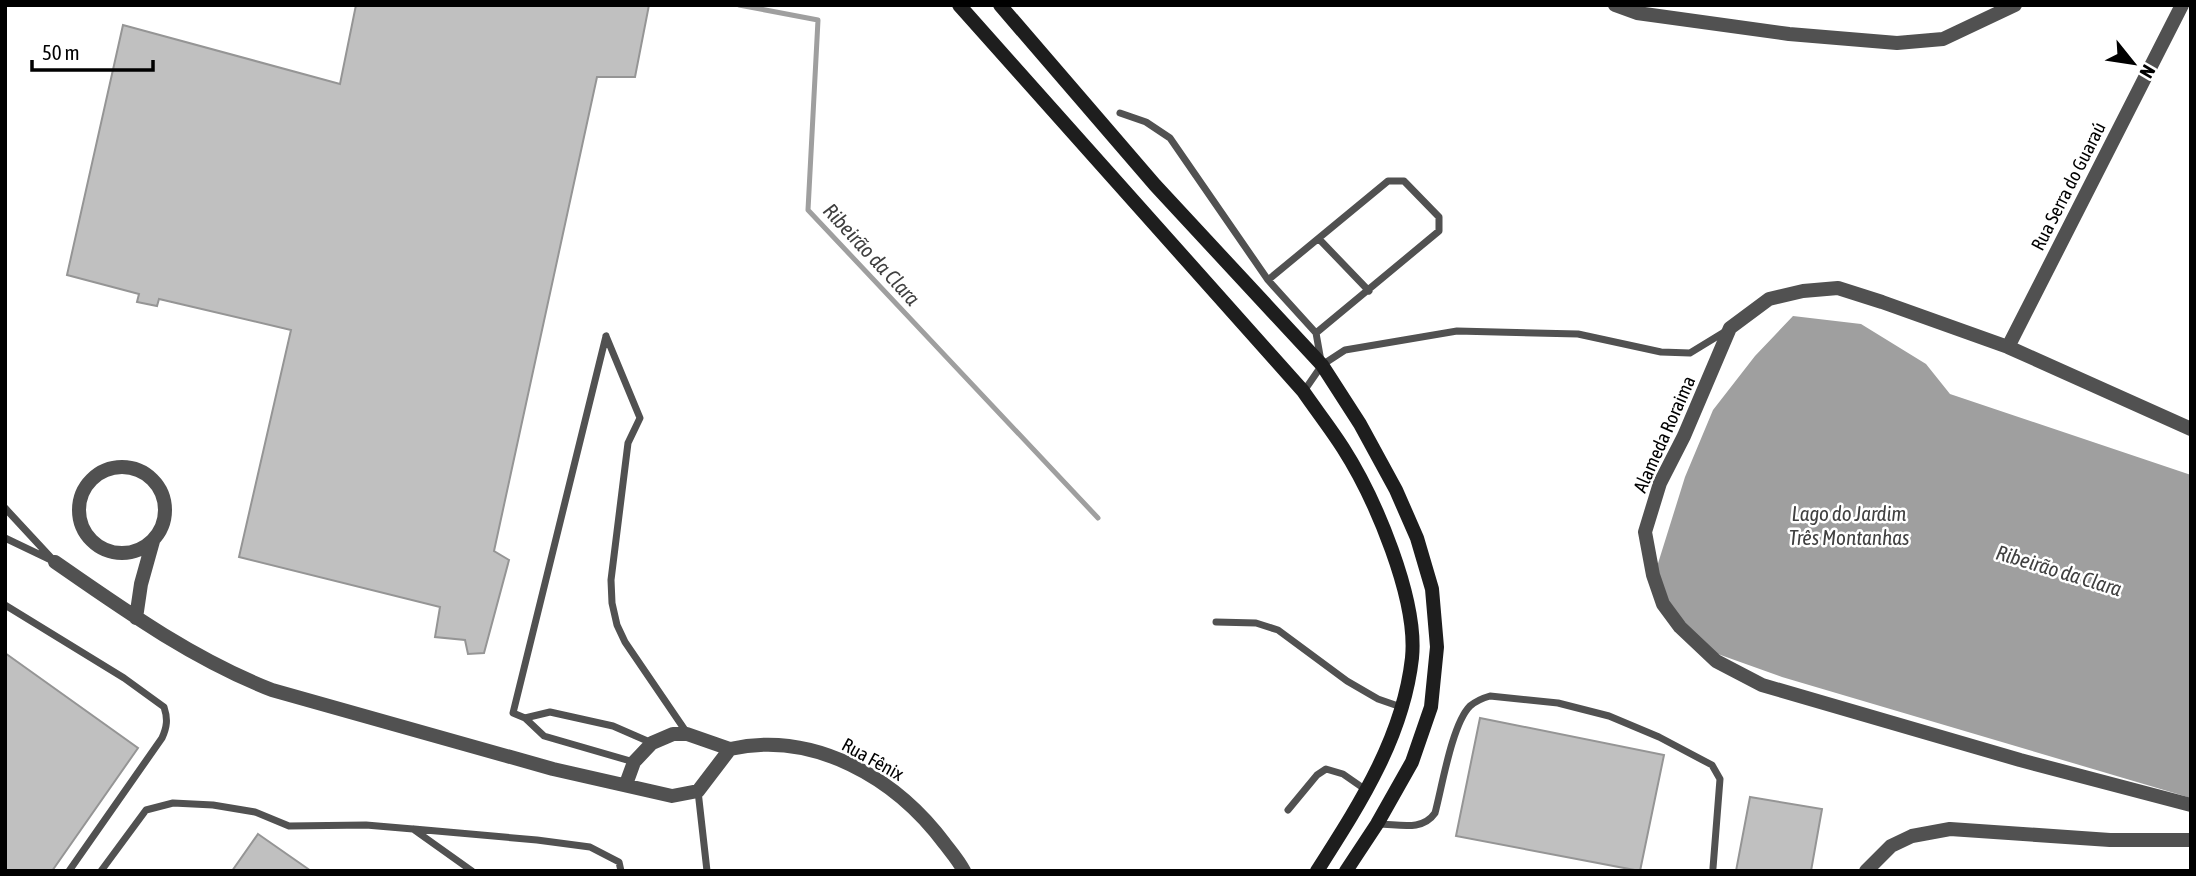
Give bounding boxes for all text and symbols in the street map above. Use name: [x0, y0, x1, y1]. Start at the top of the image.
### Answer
scale bar: [32, 28, 152, 72]
north arrow: [2098, 28, 2168, 98]
text: 50 m: [42, 40, 80, 64]
text: N: [2135, 61, 2160, 82]
street label: Rua Serra do Guaraú: [2026, 118, 2110, 254]
water label: Ribeirão da Clara: [819, 198, 925, 310]
street label: Alameda Roraima: [1628, 372, 1700, 496]
water label: Lago do Jardim Três Montanhas: [1789, 501, 1909, 549]
water label: Ribeirão da Clara: [1993, 540, 2125, 601]
street label: Rua Fênix: [838, 733, 908, 785]

